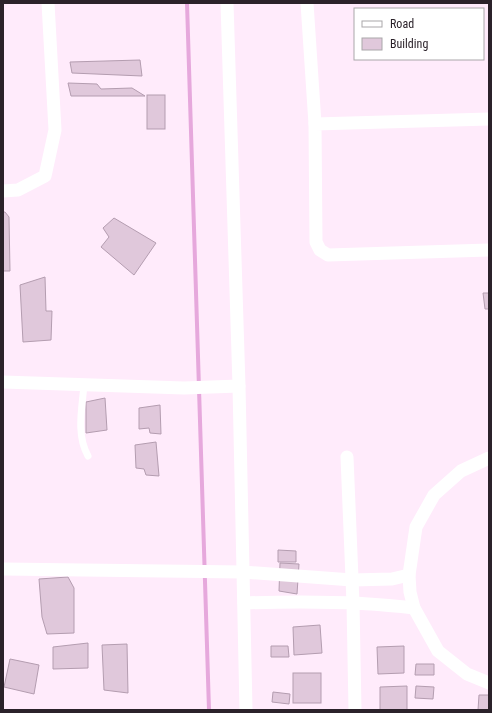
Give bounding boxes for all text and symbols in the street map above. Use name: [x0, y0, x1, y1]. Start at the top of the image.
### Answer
legend: [354, 8, 484, 60]
text: Road: [390, 17, 414, 31]
text: Building: [390, 37, 428, 51]

